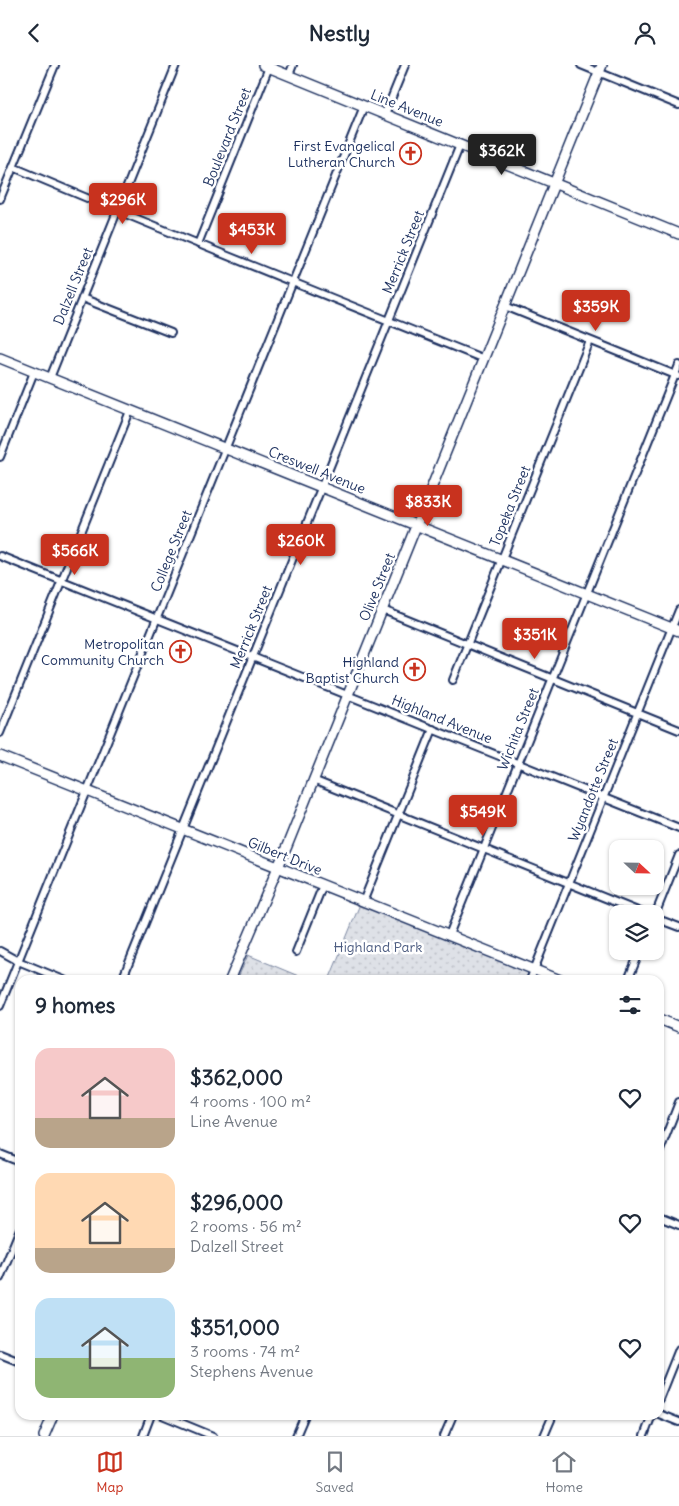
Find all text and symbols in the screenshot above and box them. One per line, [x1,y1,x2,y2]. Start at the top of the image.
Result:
icon: back [20,19,48,47]
text: Nestly [309,19,370,47]
icon: person [631,19,659,47]
street label: Boulevard Street [199,85,255,189]
street label: Line Avenue [368,85,446,131]
pin: $362K [467,133,537,176]
place label: First Evangelical Lutheran Church [288,137,395,171]
text: $362K [479,140,525,160]
church icon: First Evangelical Lutheran Church [399,142,423,166]
pin: $296K [88,183,158,225]
text: $296K [100,189,146,209]
street label: Merrick Street [378,207,428,296]
pin: $453K [217,213,287,255]
text: $453K [229,219,275,239]
street label: Dalzell Street [49,244,97,327]
pin: $359K [561,289,631,332]
text: $359K [573,296,619,316]
street label: Creswell Avenue [266,442,368,498]
street label: Topeka Street [486,463,534,549]
pin: $833K [393,485,463,527]
text: $833K [405,491,451,511]
street label: College Street [146,507,196,595]
pin: $260K [266,523,336,566]
text: $260K [277,530,325,550]
pin: $566K [40,533,110,576]
text: $566K [52,540,98,560]
street label: Olive Street [355,550,399,624]
street label: Merrick Street [226,582,276,671]
pin: $351K [500,617,570,660]
text: $351K [513,624,557,644]
place label: Metropolitan Community Church [41,635,164,669]
church icon: Metropolitan Community Church [168,640,192,664]
place label: Highland Baptist Church [305,653,399,687]
church icon: Highland Baptist Church [403,658,427,682]
street label: Wichita Street [493,685,543,773]
street label: Highland Avenue [389,691,495,747]
street label: Wyandotte Street [564,735,622,844]
pin: $549K [448,795,518,837]
text: $549K [460,801,506,821]
street label: Gilbert Drive [245,833,325,879]
north arrow [609,840,664,895]
map controls [609,840,664,960]
button: layers [609,905,664,960]
park label: Highland Park [334,938,422,956]
icon: filters [616,991,644,1019]
text: 9 homes [35,992,115,1019]
text: $362,000 [190,1064,283,1091]
icon: home [75,1068,135,1128]
icon: heart [616,1084,644,1112]
text: 4 rooms · 100 m² [190,1091,311,1111]
text: Line Avenue [190,1111,278,1131]
text: $296,000 [190,1189,283,1216]
icon: home [75,1193,135,1253]
icon: heart [616,1209,644,1237]
text: 2 rooms · 56 m² [190,1216,302,1236]
text: Dalzell Street [190,1236,284,1256]
text: $351,000 [190,1314,280,1341]
icon: home [75,1318,135,1378]
icon: heart [616,1334,644,1362]
text: 3 rooms · 74 m² [190,1341,300,1361]
text: Stephens Avenue [190,1361,313,1381]
tab: Map [96,1448,124,1496]
tab: Saved [315,1448,354,1496]
tab: Home [545,1448,583,1496]

